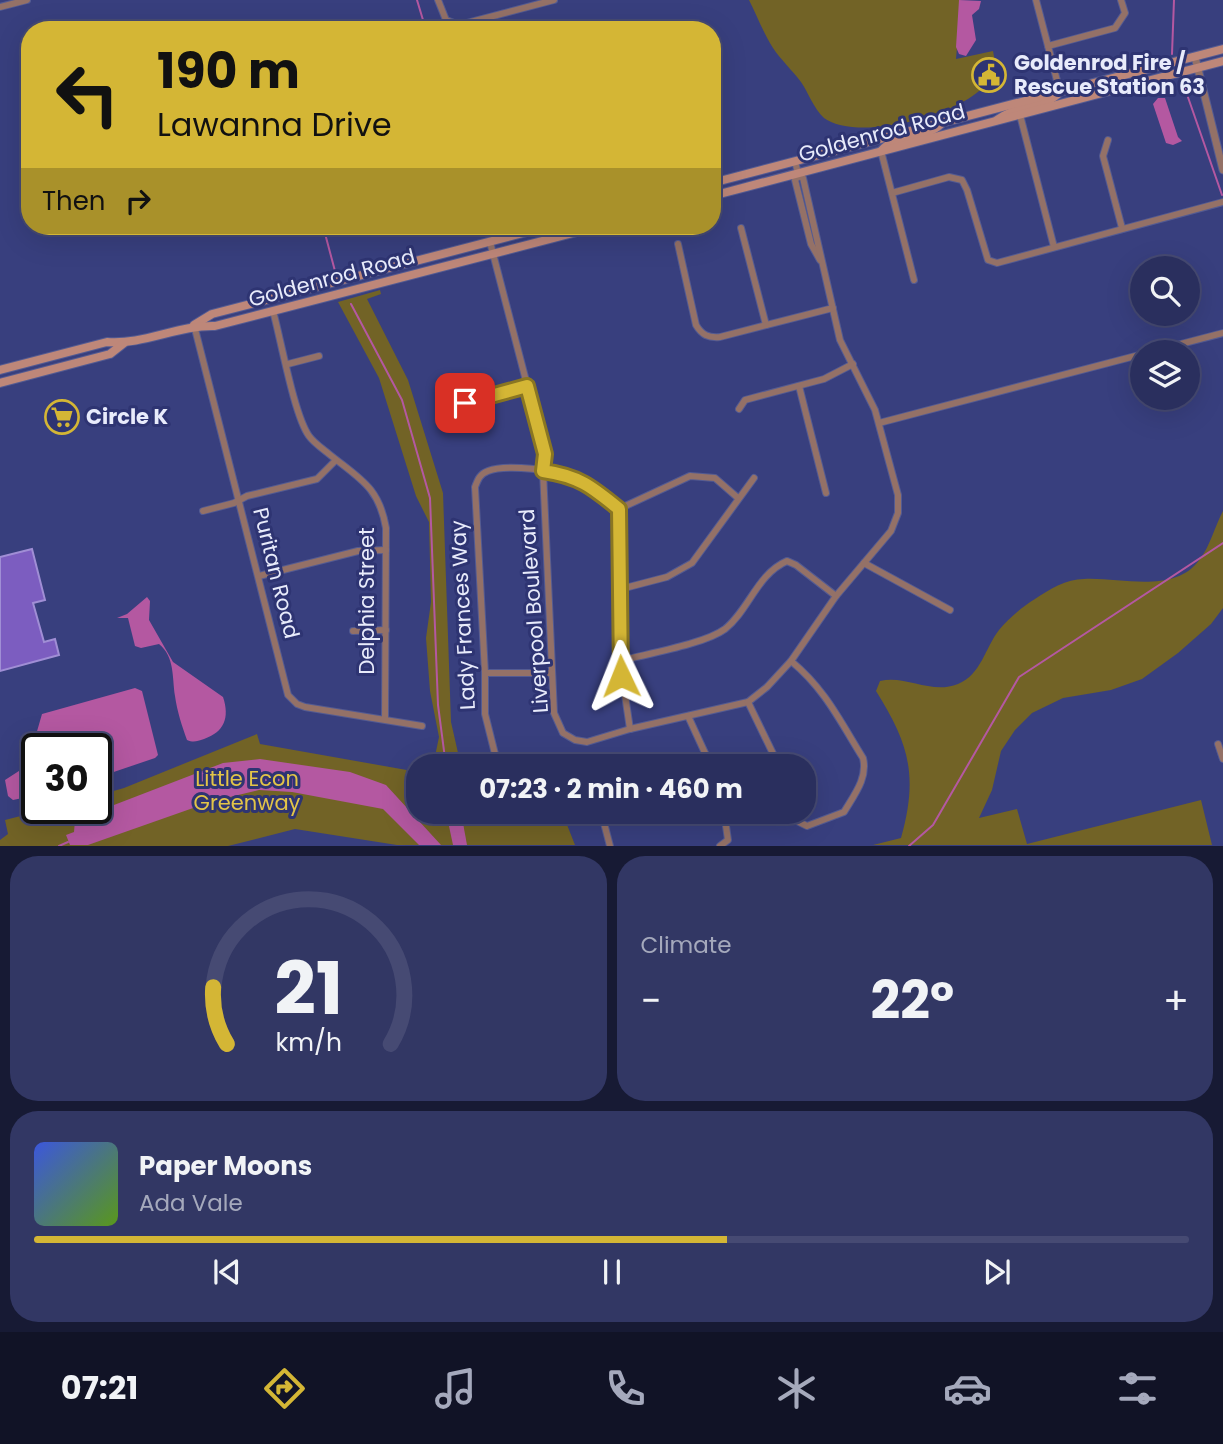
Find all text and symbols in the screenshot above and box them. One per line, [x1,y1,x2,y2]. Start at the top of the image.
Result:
text: 190 m [157,37,300,105]
place label: Goldenrod Fire / Rescue Station 63 [1014,48,1205,101]
icon: left [42,49,133,140]
public building icon: Goldenrod Fire / Rescue Station 63 [970,56,1008,94]
street label: Goldenrod Road [795,96,968,169]
text: Lawanna Drive [157,102,392,147]
icon: right [119,182,157,220]
text: Then [42,183,105,219]
street label: Goldenrod Road [245,241,418,314]
map controls [1130,256,1200,410]
button: search [1130,256,1200,326]
button: layers [1130,340,1200,410]
pin [435,373,495,433]
icon: arrive [446,384,484,422]
supermarket icon: Circle K [43,398,81,436]
place label: Circle K [86,402,168,431]
street label: Puritan Road [246,504,307,641]
street label: Liverpool Boulevard [512,508,555,714]
street label: Lady Frances Way [443,519,482,711]
street label: Delphia Street [352,527,381,675]
position arrow [584,639,658,713]
speed limit sign: 30 [21,733,112,824]
park label: Little Econ Greenway [194,764,301,817]
text: 07:23 · 2 min · 460 m [479,771,743,807]
text: Climate [641,929,731,961]
text: 21 [274,939,343,1040]
text: 22° [871,964,954,1037]
text: − [641,974,661,1027]
text: + [1163,974,1189,1027]
text: km/h [275,1025,342,1060]
text: Paper Moons [139,1148,312,1184]
text: Ada Vale [139,1187,243,1219]
icon: previous [208,1253,246,1291]
icon: pause [593,1253,631,1291]
icon: next [978,1253,1016,1291]
icon: directions [260,1364,309,1413]
icon: music [431,1364,480,1413]
icon: phone [601,1364,650,1413]
icon: climate [772,1364,821,1413]
icon: car [943,1364,992,1413]
icon: filters [1113,1364,1162,1413]
text: 07:21 [61,1365,138,1410]

